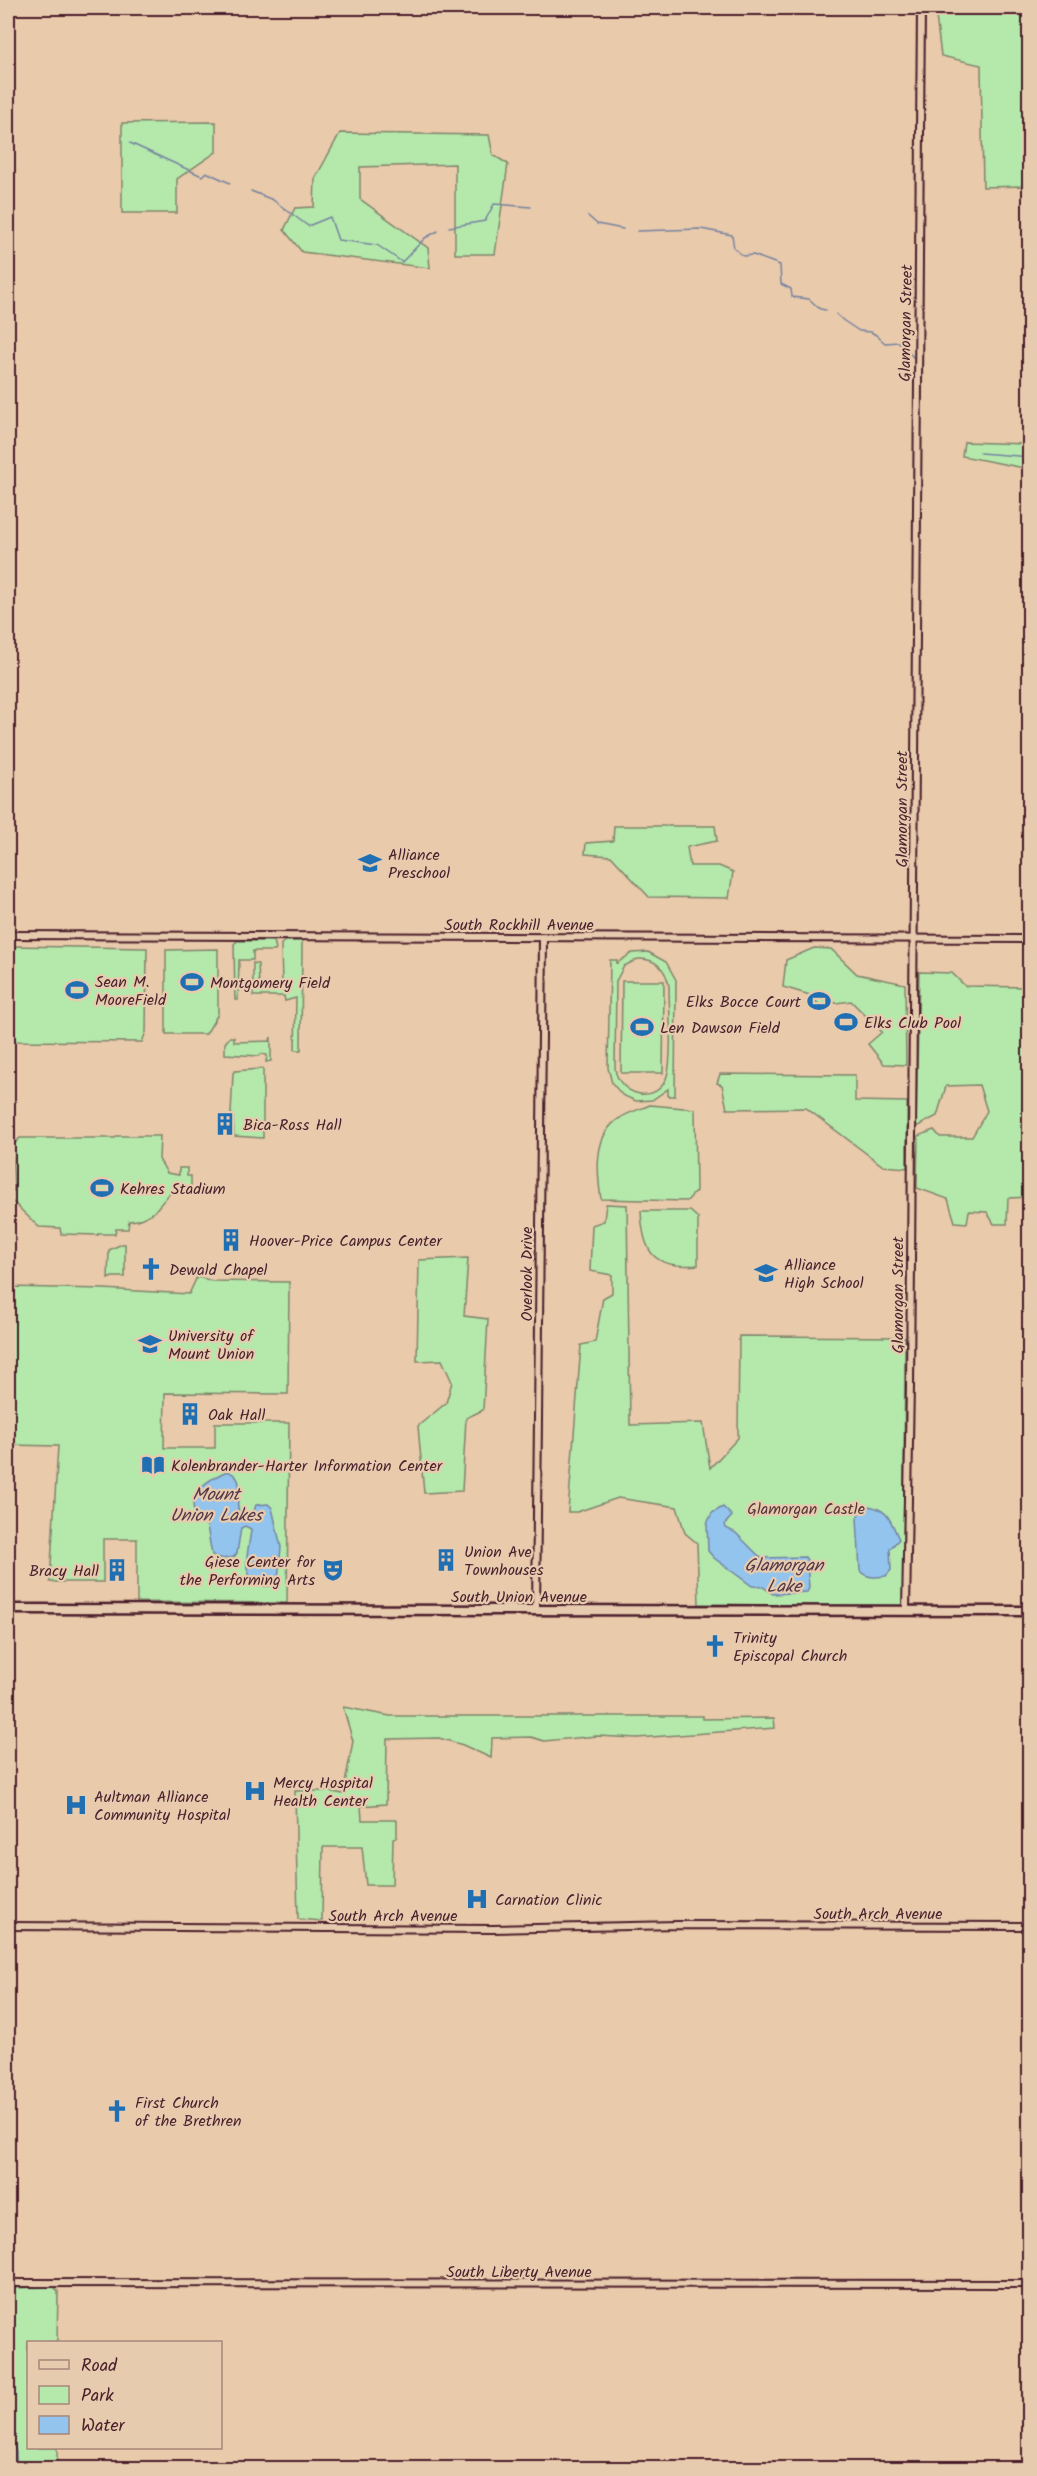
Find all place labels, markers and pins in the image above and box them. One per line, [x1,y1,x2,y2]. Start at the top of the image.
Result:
place label: Alliance Preschool [388,843,450,886]
school or university icon: Alliance Preschool [357,850,383,876]
sports icon: Montgomery Field [179,969,205,995]
place label: Sean M. MooreField [95,970,167,1013]
place label: Montgomery Field [210,971,331,996]
sports icon: Sean M. MooreField [64,977,90,1003]
sports icon: Elks Bocce Court [806,988,832,1014]
place label: Elks Bocce Court [686,990,802,1015]
sports icon: Elks Club Pool [833,1009,859,1035]
place label: Elks Club Pool [864,1011,961,1036]
sports icon: Len Dawson Field [629,1014,655,1040]
place label: Len Dawson Field [660,1016,781,1041]
building icon: Bica-Ross Hall [212,1111,238,1137]
place label: Bica-Ross Hall [243,1113,342,1138]
sports icon: Kehres Stadium [89,1175,115,1201]
place label: Kehres Stadium [120,1177,226,1202]
building icon: Hoover-Price Campus Center [218,1227,244,1253]
place label: Hoover-Price Campus Center [249,1229,443,1254]
place label: Alliance High School [784,1253,864,1296]
church icon: Dewald Chapel [138,1256,164,1282]
place label: Dewald Chapel [169,1258,268,1283]
school or university icon: Alliance High School [753,1260,779,1286]
place label: University of Mount Union [168,1324,255,1367]
school or university icon: University of Mount Union [137,1331,163,1357]
building icon: Oak Hall [177,1401,203,1427]
place label: Oak Hall [208,1403,265,1428]
library icon: Kolenbrander-Harter Information Center [140,1452,166,1478]
place label: Kolenbrander-Harter Information Center [171,1454,444,1479]
place label: Union Ave Townhouses [464,1540,544,1583]
building icon: Union Ave Townhouses [433,1547,459,1573]
place label: Giese Center for the Performing Arts [180,1550,317,1593]
building icon: Bracy Hall [104,1557,130,1583]
theatre icon: Giese Center for the Performing Arts [320,1557,346,1583]
place label: Bracy Hall [29,1559,99,1584]
place label: Trinity Episcopal Church [733,1626,847,1669]
church icon: Trinity Episcopal Church [702,1633,728,1659]
place label: Mercy Hospital Health Center [273,1771,373,1814]
hospital icon: Mercy Hospital Health Center [242,1778,268,1804]
place label: Aultman Alliance Community Hospital [94,1785,230,1828]
hospital icon: Aultman Alliance Community Hospital [63,1792,89,1818]
hospital icon: Carnation Clinic [464,1886,490,1912]
place label: Carnation Clinic [495,1888,602,1913]
place label: First Church of the Brethren [135,2091,242,2134]
church icon: First Church of the Brethren [104,2098,130,2124]

